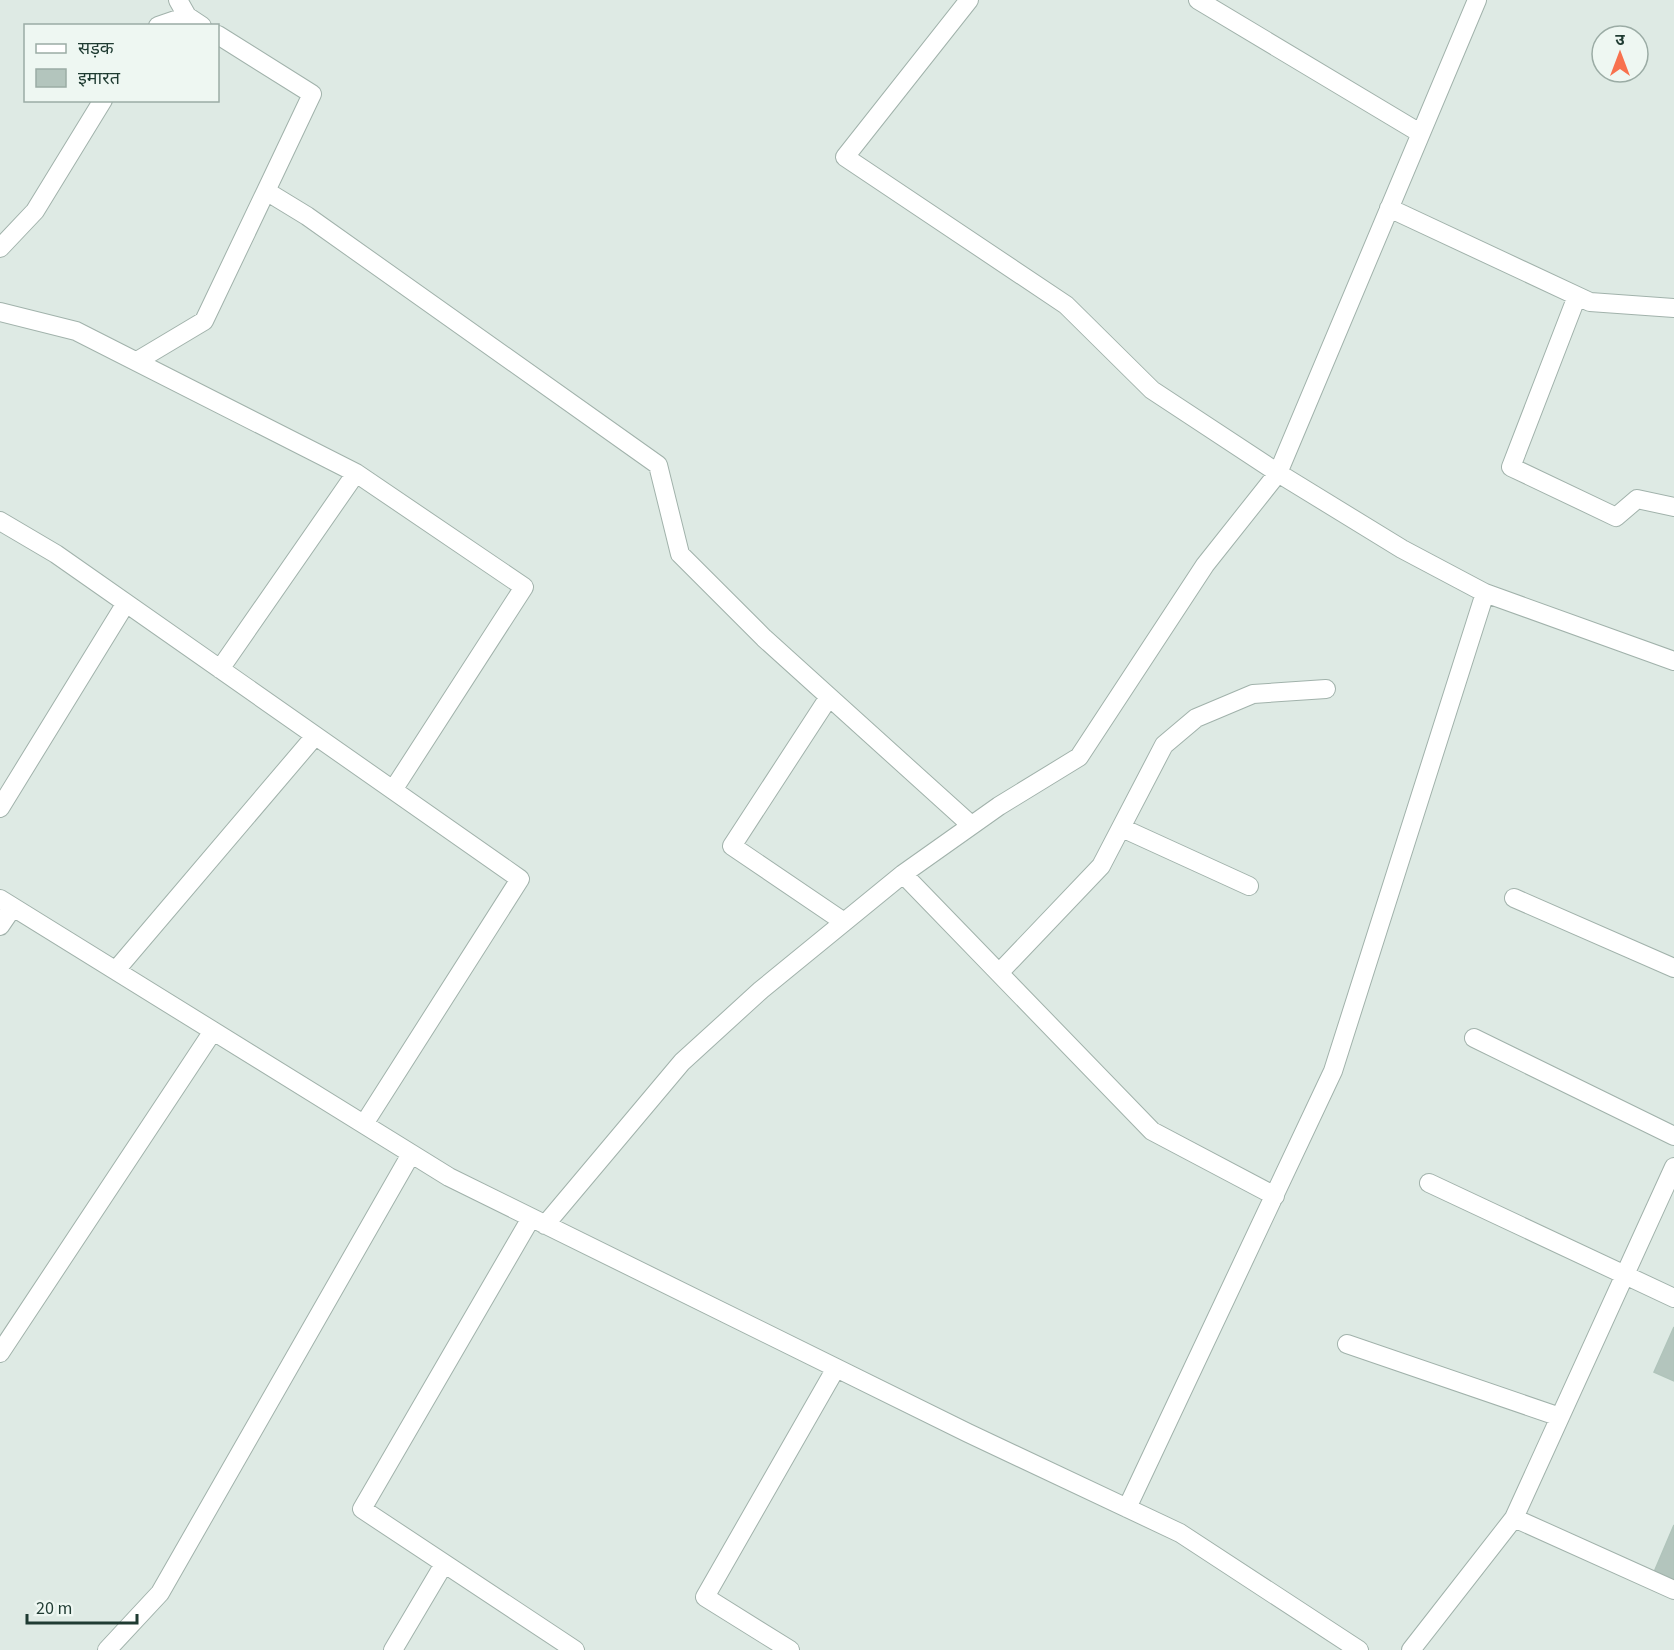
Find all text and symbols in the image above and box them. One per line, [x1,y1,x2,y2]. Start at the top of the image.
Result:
legend [24,24,219,102]
north arrow [1590,24,1650,84]
text: उ [1615,29,1625,51]
text: सड़क [78,36,115,61]
text: इमारत [78,66,121,91]
scale bar [27,1587,136,1625]
text: 20 m [36,1596,72,1621]

